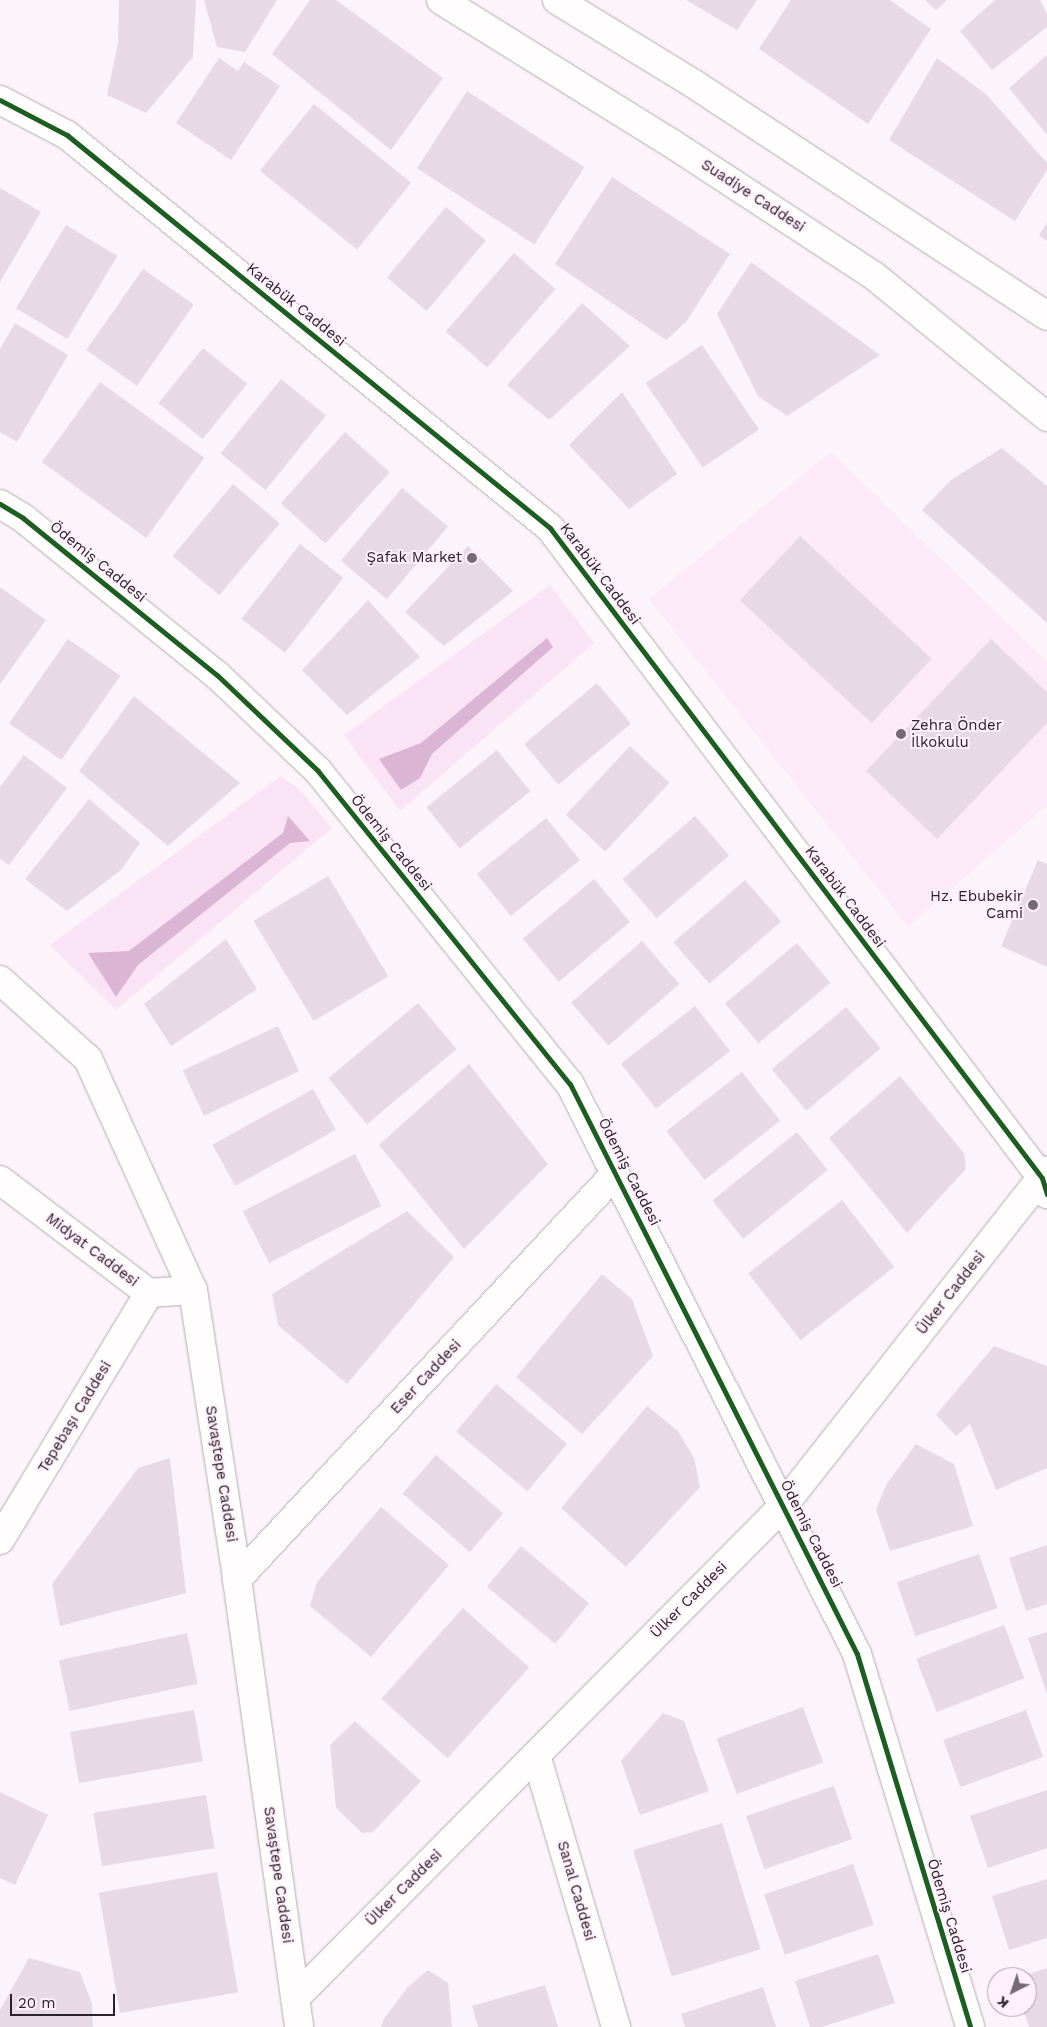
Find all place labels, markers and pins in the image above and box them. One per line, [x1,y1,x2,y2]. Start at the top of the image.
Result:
place label: Şafak Market [366,549,462,567]
marker: Şafak Market [466,552,478,564]
place label: Zehra Önder İlkokulu [911,716,1002,751]
marker: Zehra Önder İlkokulu [895,728,907,740]
place label: Hz. Ebubekir Cami [930,887,1023,922]
marker: Hz. Ebubekir Cami [1027,899,1039,911]

